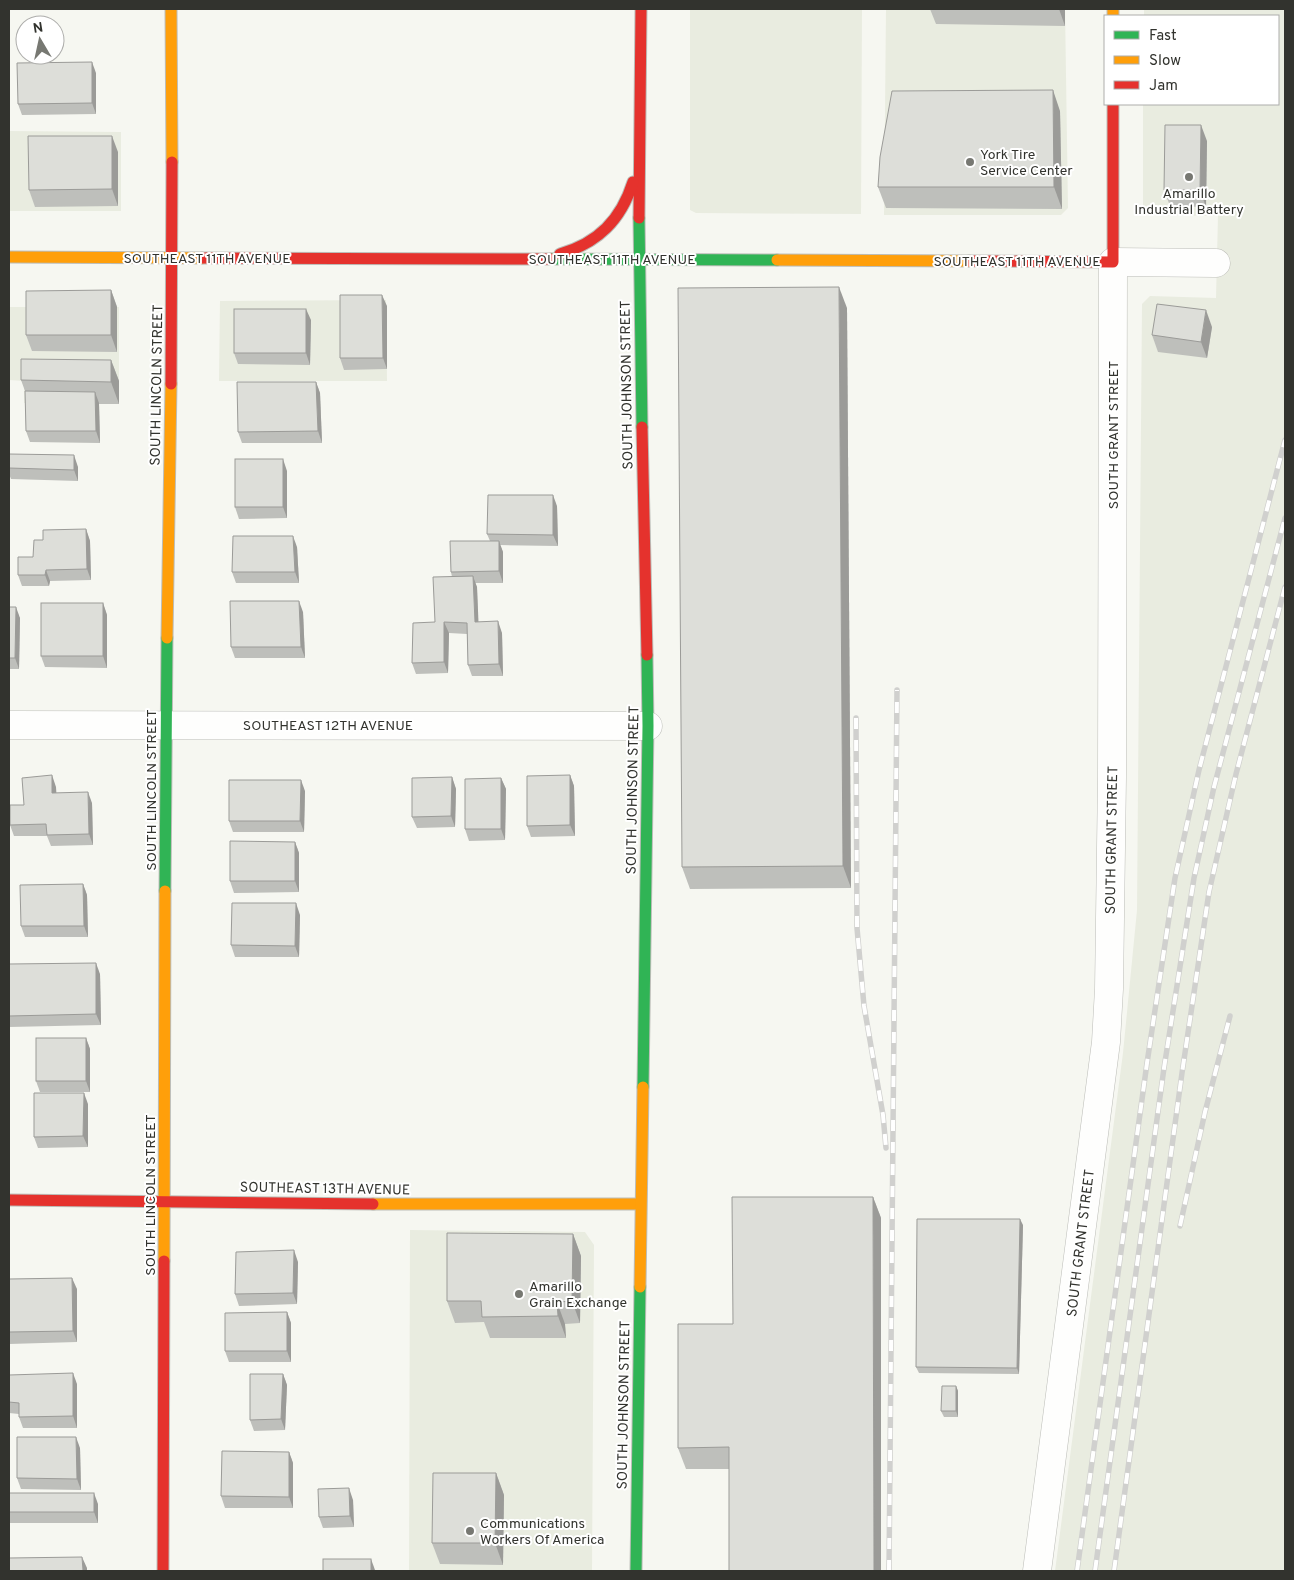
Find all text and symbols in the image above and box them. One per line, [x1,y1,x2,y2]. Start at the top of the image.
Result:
north arrow [15,15,65,65]
legend [1104,15,1279,105]
text: N [32,19,45,38]
text: Fast [1149,27,1177,46]
text: Slow [1149,52,1181,71]
text: Jam [1149,77,1178,96]
place label: York Tire Service Center [980,147,1073,180]
marker: York Tire Service Center [964,156,976,168]
marker: Amarillo Industrial Battery [1183,171,1195,183]
place label: Amarillo Industrial Battery [1134,186,1244,219]
street label: SOUTHEAST 11TH AVENUE [123,251,291,268]
street label: SOUTHEAST 11TH AVENUE [528,252,696,269]
street label: SOUTHEAST 11TH AVENUE [933,254,1101,271]
street label: SOUTH JOHNSON STREET [618,300,637,470]
street label: SOUTH LINCOLN STREET [148,304,167,466]
street label: SOUTH GRANT STREET [1106,361,1123,509]
street label: SOUTH JOHNSON STREET [624,705,643,875]
street label: SOUTH LINCOLN STREET [144,709,161,871]
street label: SOUTHEAST 12TH AVENUE [243,718,413,735]
street label: SOUTH GRANT STREET [1103,766,1122,914]
street label: SOUTH LINCOLN STREET [143,1114,160,1276]
street label: SOUTH GRANT STREET [1064,1169,1099,1318]
street label: SOUTHEAST 13TH AVENUE [240,1180,410,1199]
place label: Amarillo Grain Exchange [529,1279,627,1312]
marker: Amarillo Grain Exchange [513,1288,525,1300]
street label: SOUTH JOHNSON STREET [615,1320,634,1490]
place label: Communications Workers Of America [480,1516,604,1549]
marker: Communications Workers Of America [464,1525,476,1537]

